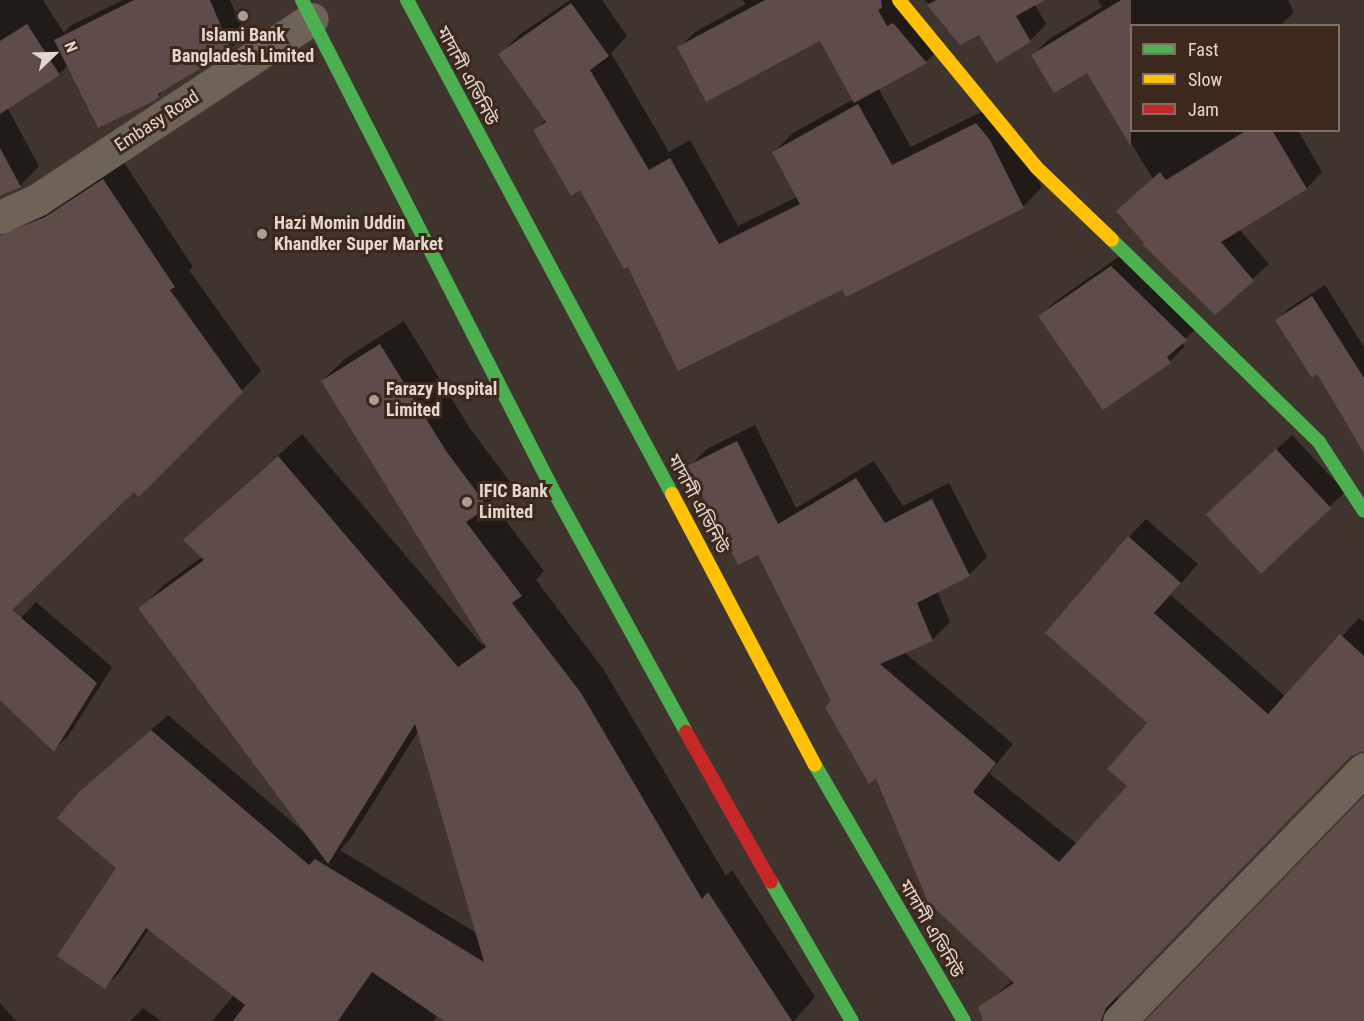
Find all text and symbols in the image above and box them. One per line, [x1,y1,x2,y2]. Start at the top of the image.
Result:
marker: Islami Bank Bangladesh Limited [236,9,250,23]
street label: মাদানী এভিনিউ [432,23,502,129]
north arrow [24,24,84,84]
legend [1130,24,1340,132]
place label: Islami Bank Bangladesh Limited [172,25,314,68]
text: N [60,39,82,55]
text: Fast [1188,39,1219,60]
text: Slow [1188,69,1222,90]
street label: Embasy Road [111,86,203,156]
text: Jam [1188,99,1219,120]
place label: Hazi Momin Uddin Khandker Super Market [274,213,443,256]
marker: Hazi Momin Uddin Khandker Super Market [255,227,269,241]
place label: Farazy Hospital Limited [386,379,497,422]
marker: Farazy Hospital Limited [367,393,381,407]
street label: মাদানী এভিনিউ [663,451,733,557]
place label: IFIC Bank Limited [479,481,548,524]
marker: IFIC Bank Limited [460,495,474,509]
street label: মাদানী এভিনিউ [894,876,968,982]

